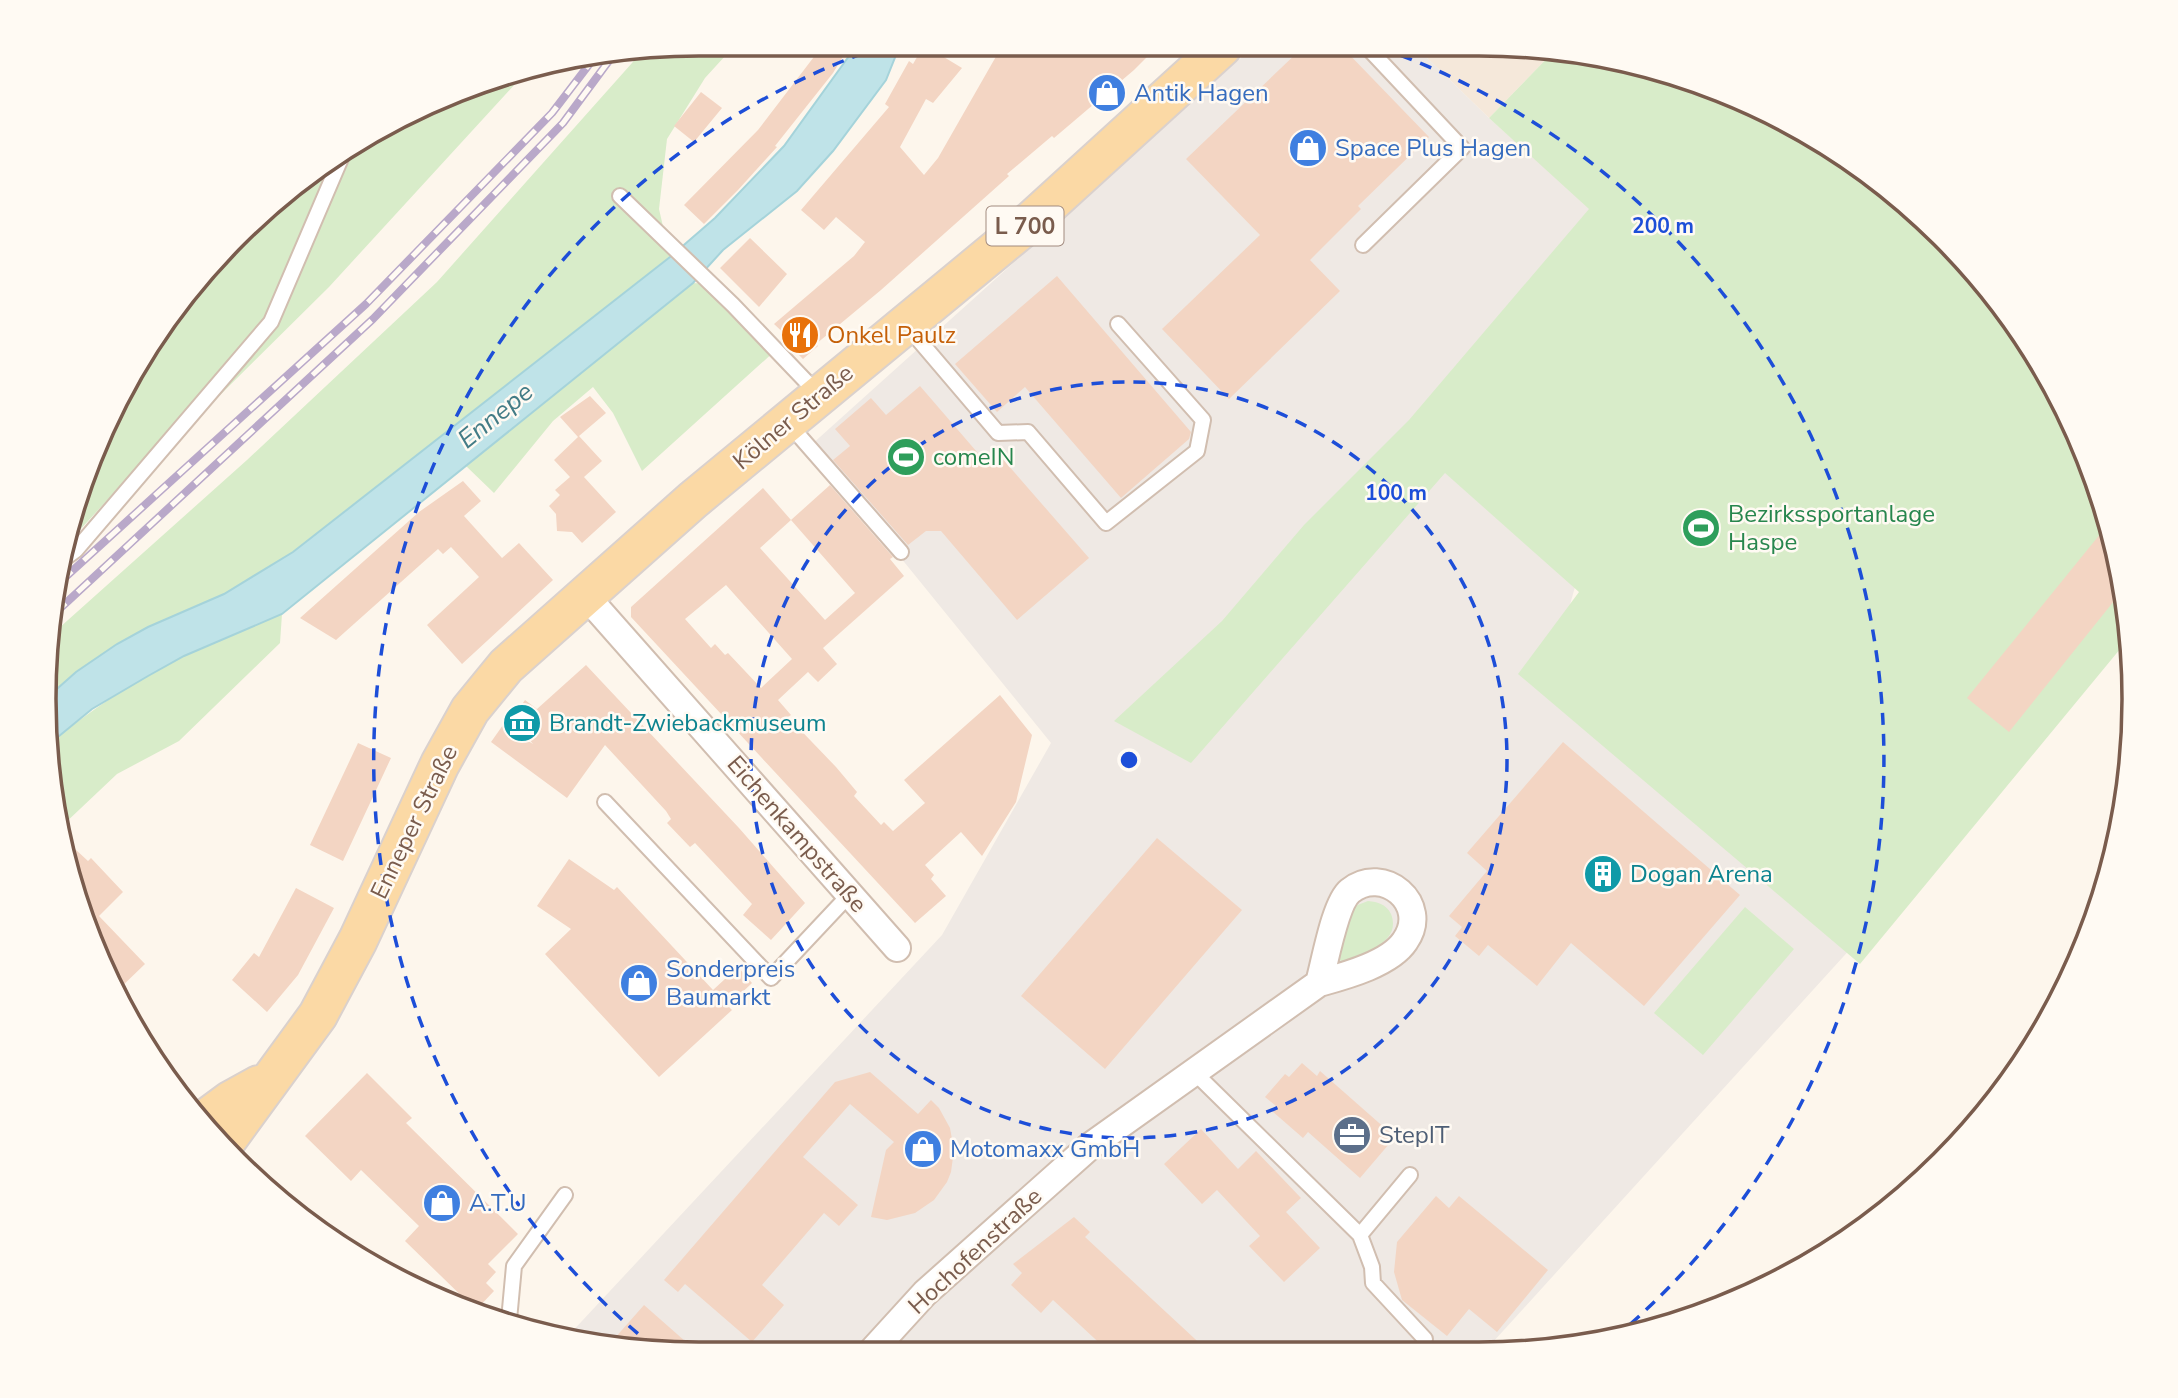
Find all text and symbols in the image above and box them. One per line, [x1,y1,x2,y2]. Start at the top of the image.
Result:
shop icon: Antik Hagen [1086,72,1128,114]
place label: Antik Hagen [1134,77,1269,109]
shop icon: Space Plus Hagen [1287,127,1329,169]
place label: Space Plus Hagen [1335,132,1531,164]
road number: L 700 [986,206,1064,246]
text: 200 m [1632,212,1694,240]
restaurant icon: Onkel Paulz [779,314,821,356]
place label: Onkel Paulz [827,319,956,351]
street label: Kölner Straße [726,357,860,477]
water label: Ennepe [450,374,540,457]
sports icon: comeIN [885,436,927,478]
place label: comeIN [933,441,1014,473]
text: 100 m [1365,479,1427,507]
place label: Bezirkssportanlage Haspe [1728,498,1935,558]
sports icon: Bezirkssportanlage Haspe [1680,507,1722,549]
museum icon: Brandt-Zwiebackmuseum [501,702,543,744]
place label: Brandt-Zwiebackmuseum [549,707,827,739]
street label: Enneper Straße [363,740,465,904]
centre of rings [1117,748,1141,772]
street label: Eichenkampstraße [720,749,874,919]
building icon: Dogan Arena [1582,853,1624,895]
place label: Dogan Arena [1630,858,1773,890]
place label: Sonderpreis Baumarkt [666,953,795,1013]
shop icon: Sonderpreis Baumarkt [618,962,660,1004]
office icon: StepIT [1331,1114,1373,1156]
place label: StepIT [1379,1119,1450,1151]
shop icon: Motomaxx GmbH [902,1128,944,1170]
place label: Motomaxx GmbH [950,1133,1140,1165]
street label: Hochofenstraße [901,1181,1049,1321]
shop icon: A.T.U [421,1182,463,1224]
place label: A.T.U [469,1187,527,1219]

